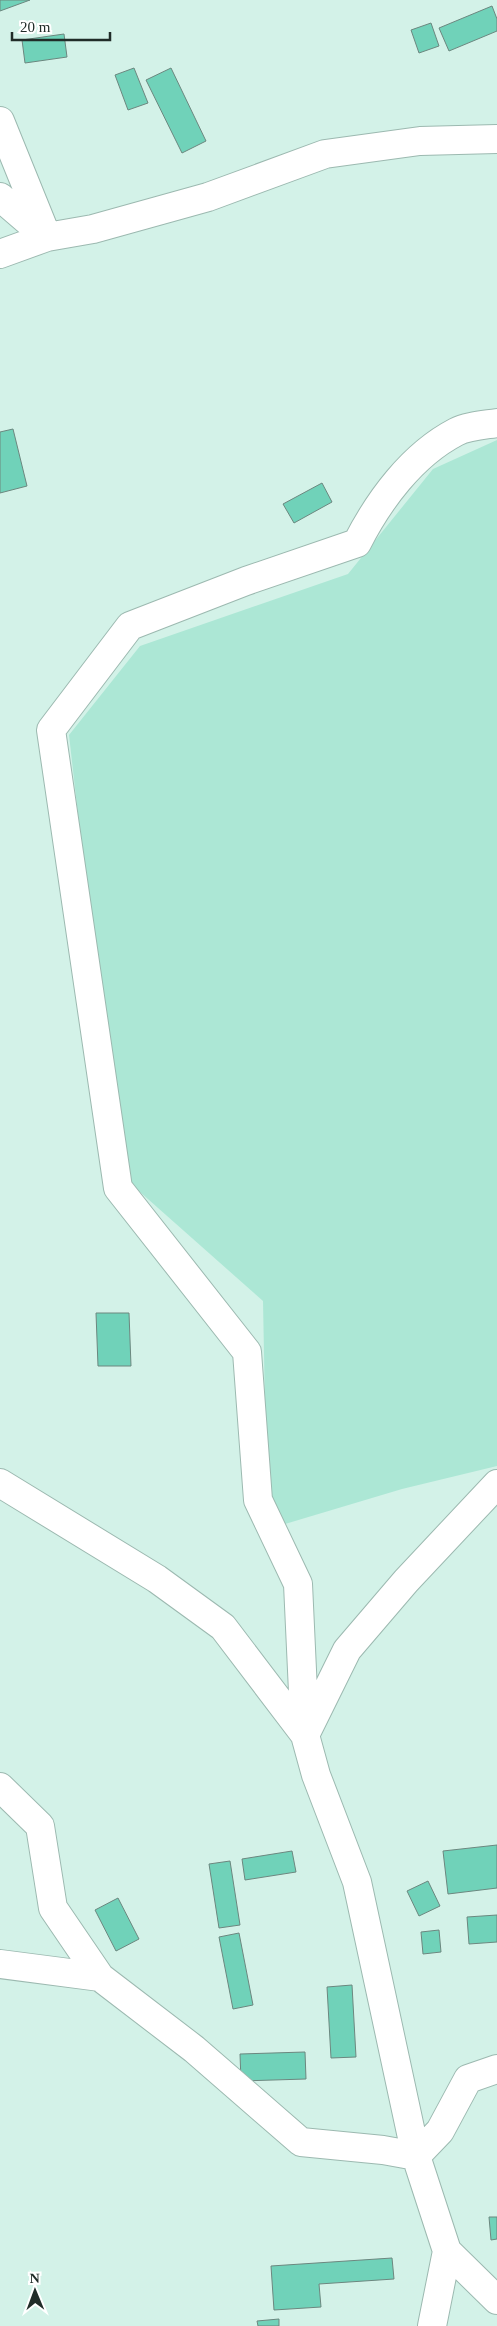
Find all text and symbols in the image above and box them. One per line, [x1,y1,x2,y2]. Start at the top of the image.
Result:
scale bar [12,10,110,42]
text: 20 m [20,19,51,35]
north arrow [10,2266,60,2316]
text: N [30,2271,40,2286]

